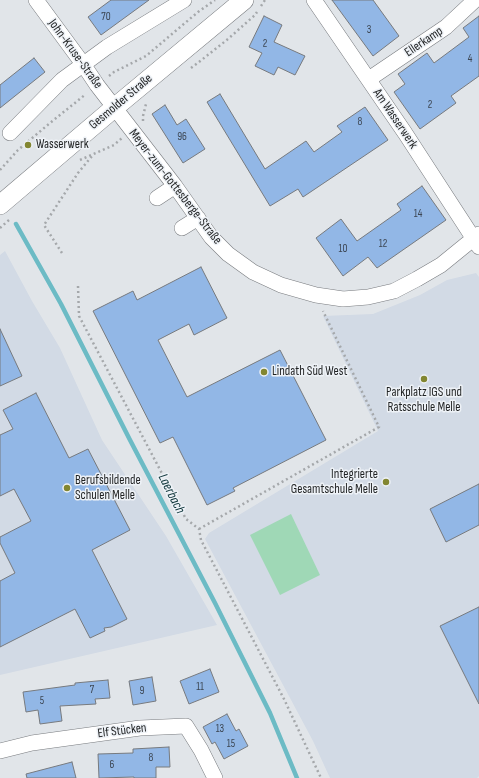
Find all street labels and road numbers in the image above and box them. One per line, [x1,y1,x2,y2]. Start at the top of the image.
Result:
street label: John-Kruse-Straße [45,16,105,92]
street label: Ellerkamp [402,24,446,60]
street label: Gesmolder Straße [86,71,156,133]
street label: Am Wasserwerk [369,86,421,152]
street label: Meyer-zum-Gottesberge-Straße [125,126,225,248]
street label: Elf Stücken [97,720,147,742]

